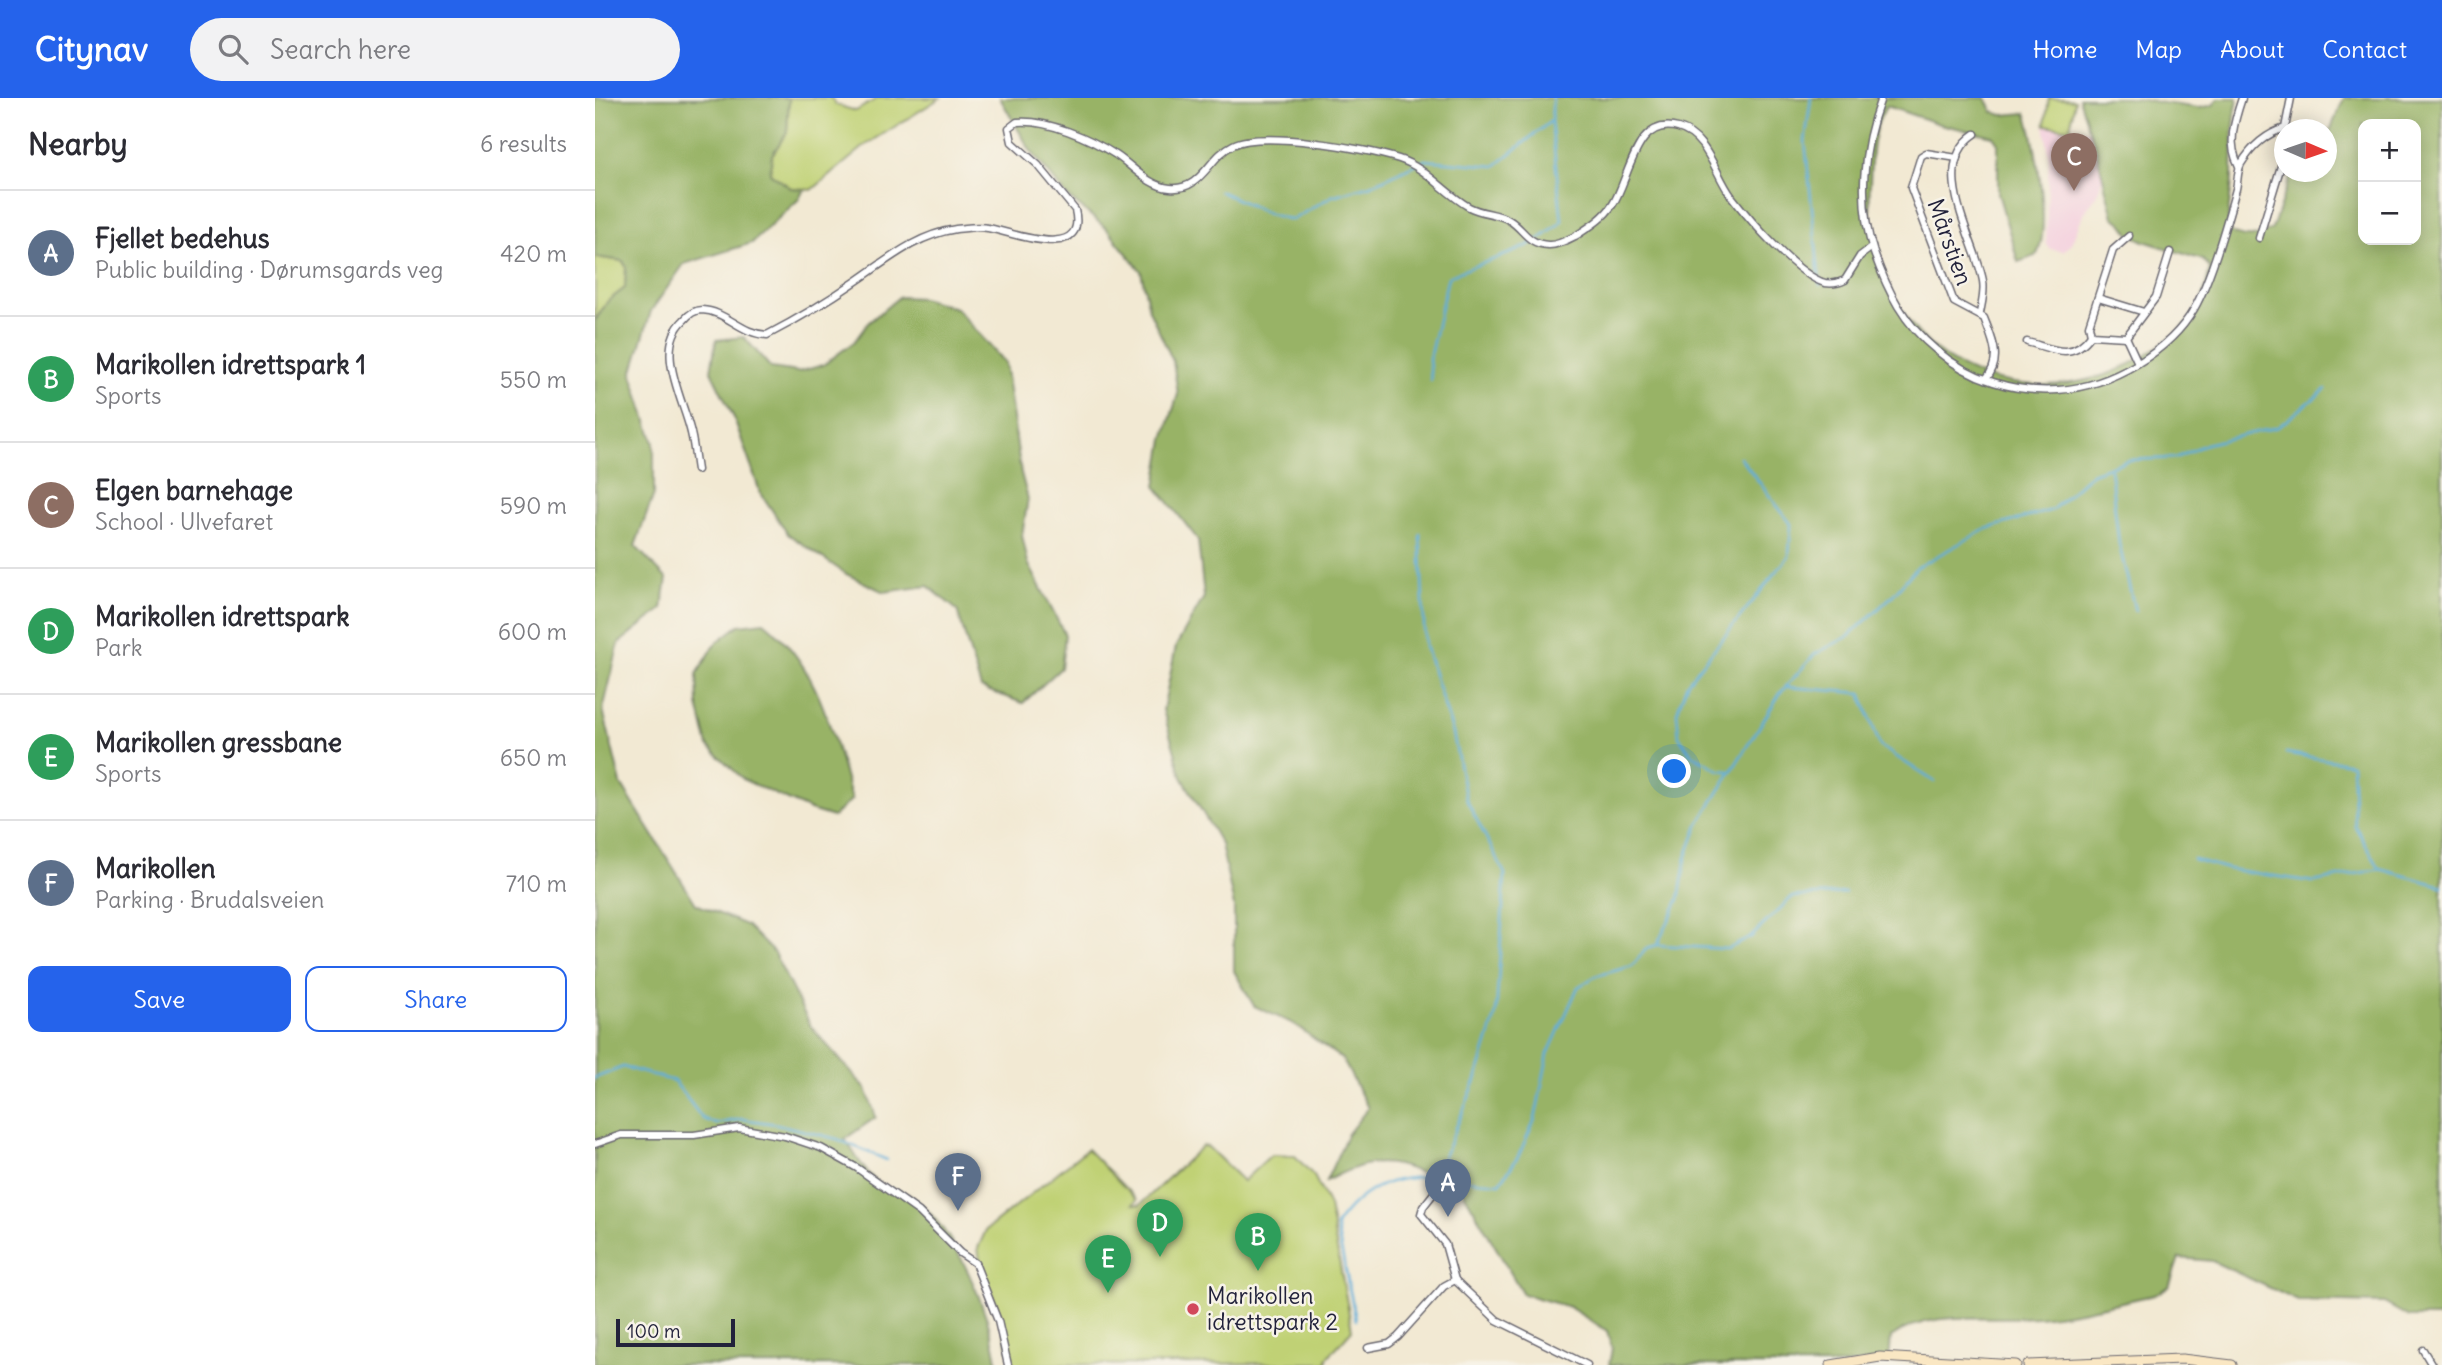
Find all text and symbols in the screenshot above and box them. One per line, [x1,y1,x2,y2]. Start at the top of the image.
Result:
search box [190,18,680,81]
text: Citynav [35,28,148,70]
icon: search [214,30,252,68]
text: Search here [270,33,411,66]
text: Home [2033,34,2097,64]
text: Map [2135,34,2182,64]
text: About [2220,34,2284,64]
text: Contact [2322,34,2407,64]
north arrow [2274,119,2337,182]
map controls [2358,119,2421,245]
button: + [2358,119,2421,182]
text: Nearby [28,125,128,163]
text: 6 results [480,129,567,158]
pin: C [2051,133,2097,191]
button: − [2358,182,2421,245]
street label: Mårstien [1921,195,1980,289]
text: Fjellet bedehus [95,222,270,255]
text: A [44,239,58,268]
text: 420 m [500,239,567,268]
text: Public building · Dørumsgards veg [95,255,443,284]
text: Marikollen idrettspark 1 [95,348,366,381]
text: B [43,365,59,394]
text: 550 m [500,365,567,394]
text: Sports [95,381,161,410]
text: Elgen barnehage [95,474,293,507]
text: C [43,491,59,520]
text: 590 m [500,491,567,520]
text: School · Ulvefaret [95,507,273,536]
text: Marikollen idrettspark [95,600,350,633]
text: D [43,617,59,646]
text: 600 m [498,617,567,646]
text: Park [95,633,143,662]
text: Marikollen gressbane [95,726,342,759]
text: E [44,743,58,772]
text: 650 m [500,743,567,772]
your location [1657,754,1691,788]
text: Sports [95,759,161,788]
text: Marikollen [95,852,216,885]
text: F [44,869,58,898]
text: 710 m [506,869,567,898]
text: Parking · Brudalsveien [95,885,324,914]
button: Save [28,966,291,1032]
button: Share [305,966,567,1032]
pin: F [935,1153,981,1211]
pin: A [1425,1159,1471,1217]
pin: D [1137,1199,1183,1257]
pin: B [1235,1213,1281,1271]
pin: E [1085,1235,1131,1293]
place label: Marikollen idrettspark 2 [1207,1281,1338,1336]
marker: Marikollen idrettspark 2 [1185,1301,1201,1317]
scale bar [616,1316,735,1348]
text: 100 m [627,1319,681,1343]

